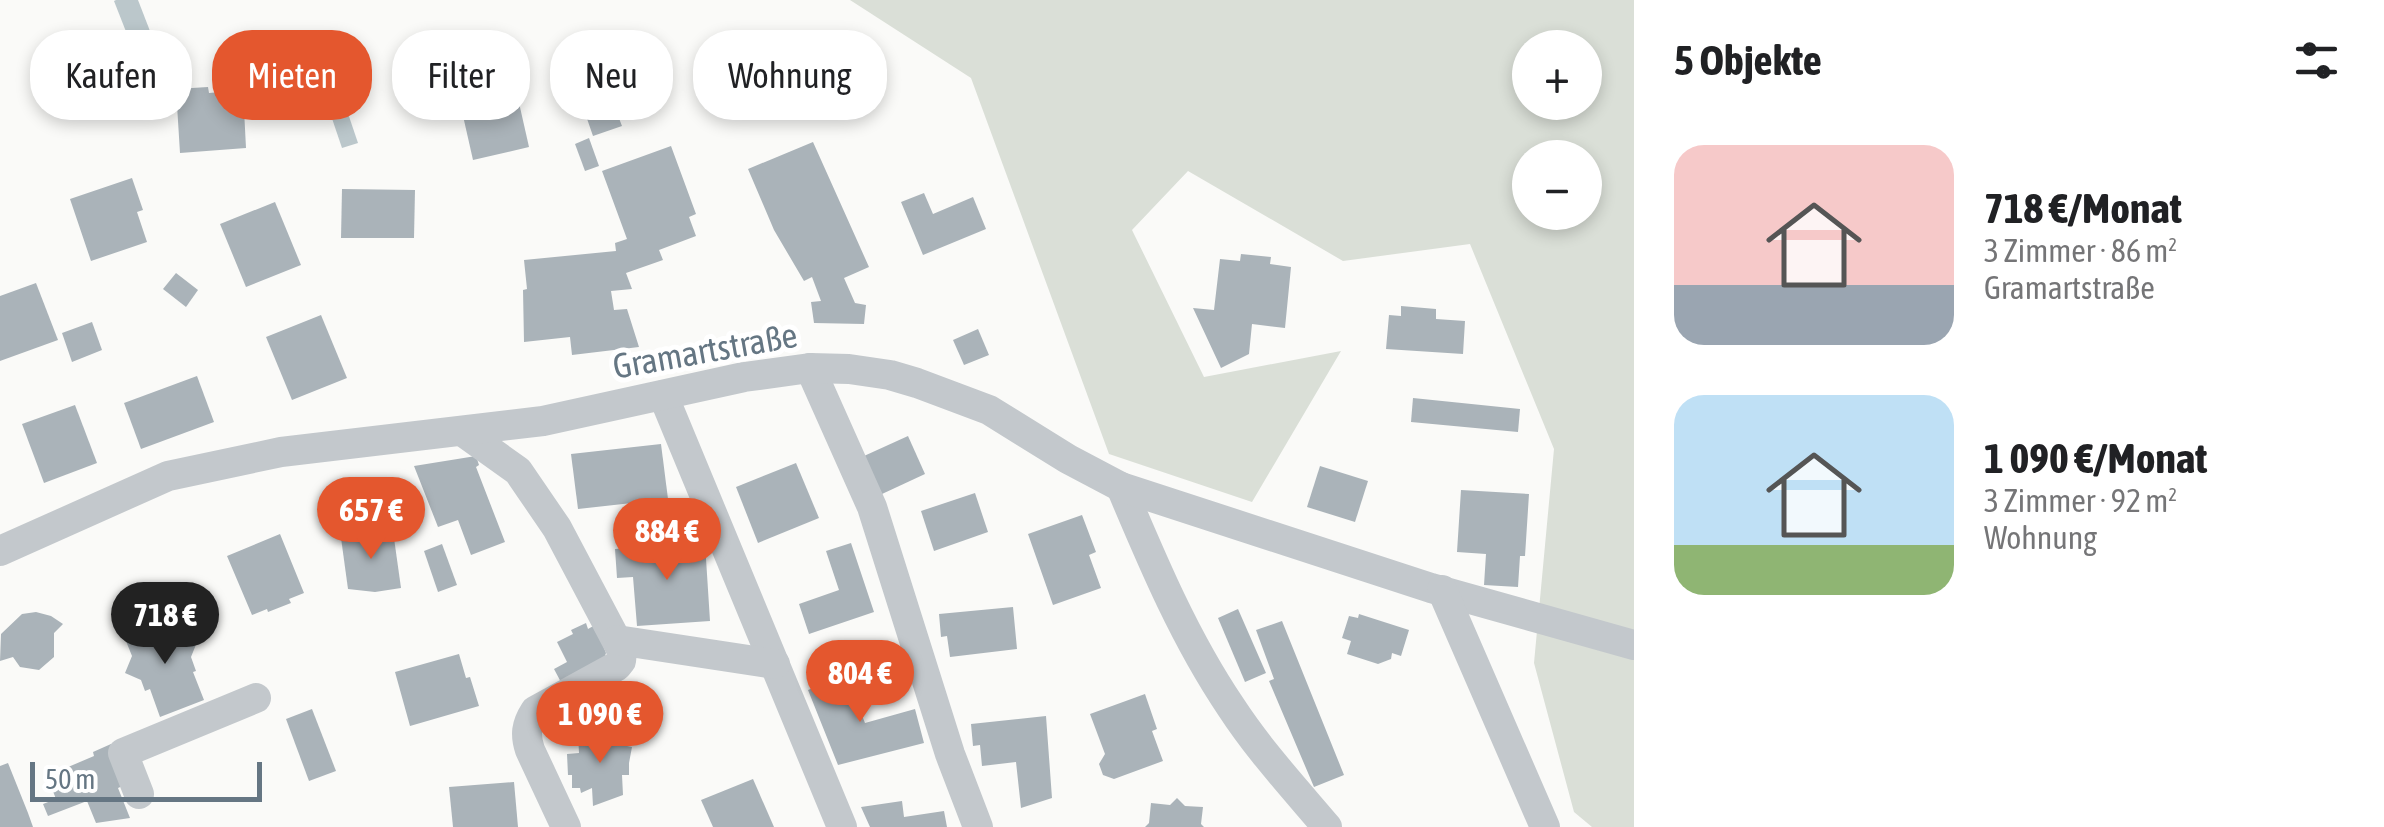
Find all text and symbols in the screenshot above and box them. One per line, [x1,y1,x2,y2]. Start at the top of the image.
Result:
chip: Kaufen [30,30,192,120]
chip: Mieten [212,30,372,120]
chip: Filter [392,30,530,120]
chip: Neu [550,30,673,120]
chip: Wohnung [693,30,887,120]
map controls [1512,30,1602,230]
button: + [1512,30,1602,120]
icon: filters [2289,33,2344,88]
text: 5 Objekte [1674,36,1822,84]
button: − [1512,140,1602,230]
text: 718 €/Monat [1984,184,2182,232]
icon: home [1754,185,1874,305]
text: 3 Zimmer · 86 m² [1984,232,2177,269]
text: Gramartstraße [1984,269,2155,306]
street label: Gramartstraße [609,314,800,386]
text: 1 090 €/Monat [1984,434,2207,482]
icon: home [1754,435,1874,555]
pin: 657 € [301,477,441,562]
text: 3 Zimmer · 92 m² [1984,482,2177,519]
text: 657 € [339,491,403,528]
pin: 884 € [597,498,737,583]
text: 884 € [635,512,699,549]
text: Wohnung [1984,519,2097,556]
pin: 718 € [95,582,235,667]
text: 718 € [133,596,197,633]
pin: 804 € [790,640,930,725]
text: 804 € [828,654,892,691]
pin: 1 090 € [508,681,692,766]
text: 1 090 € [558,695,642,732]
scale bar [30,757,262,802]
text: 50 m [45,763,95,795]

